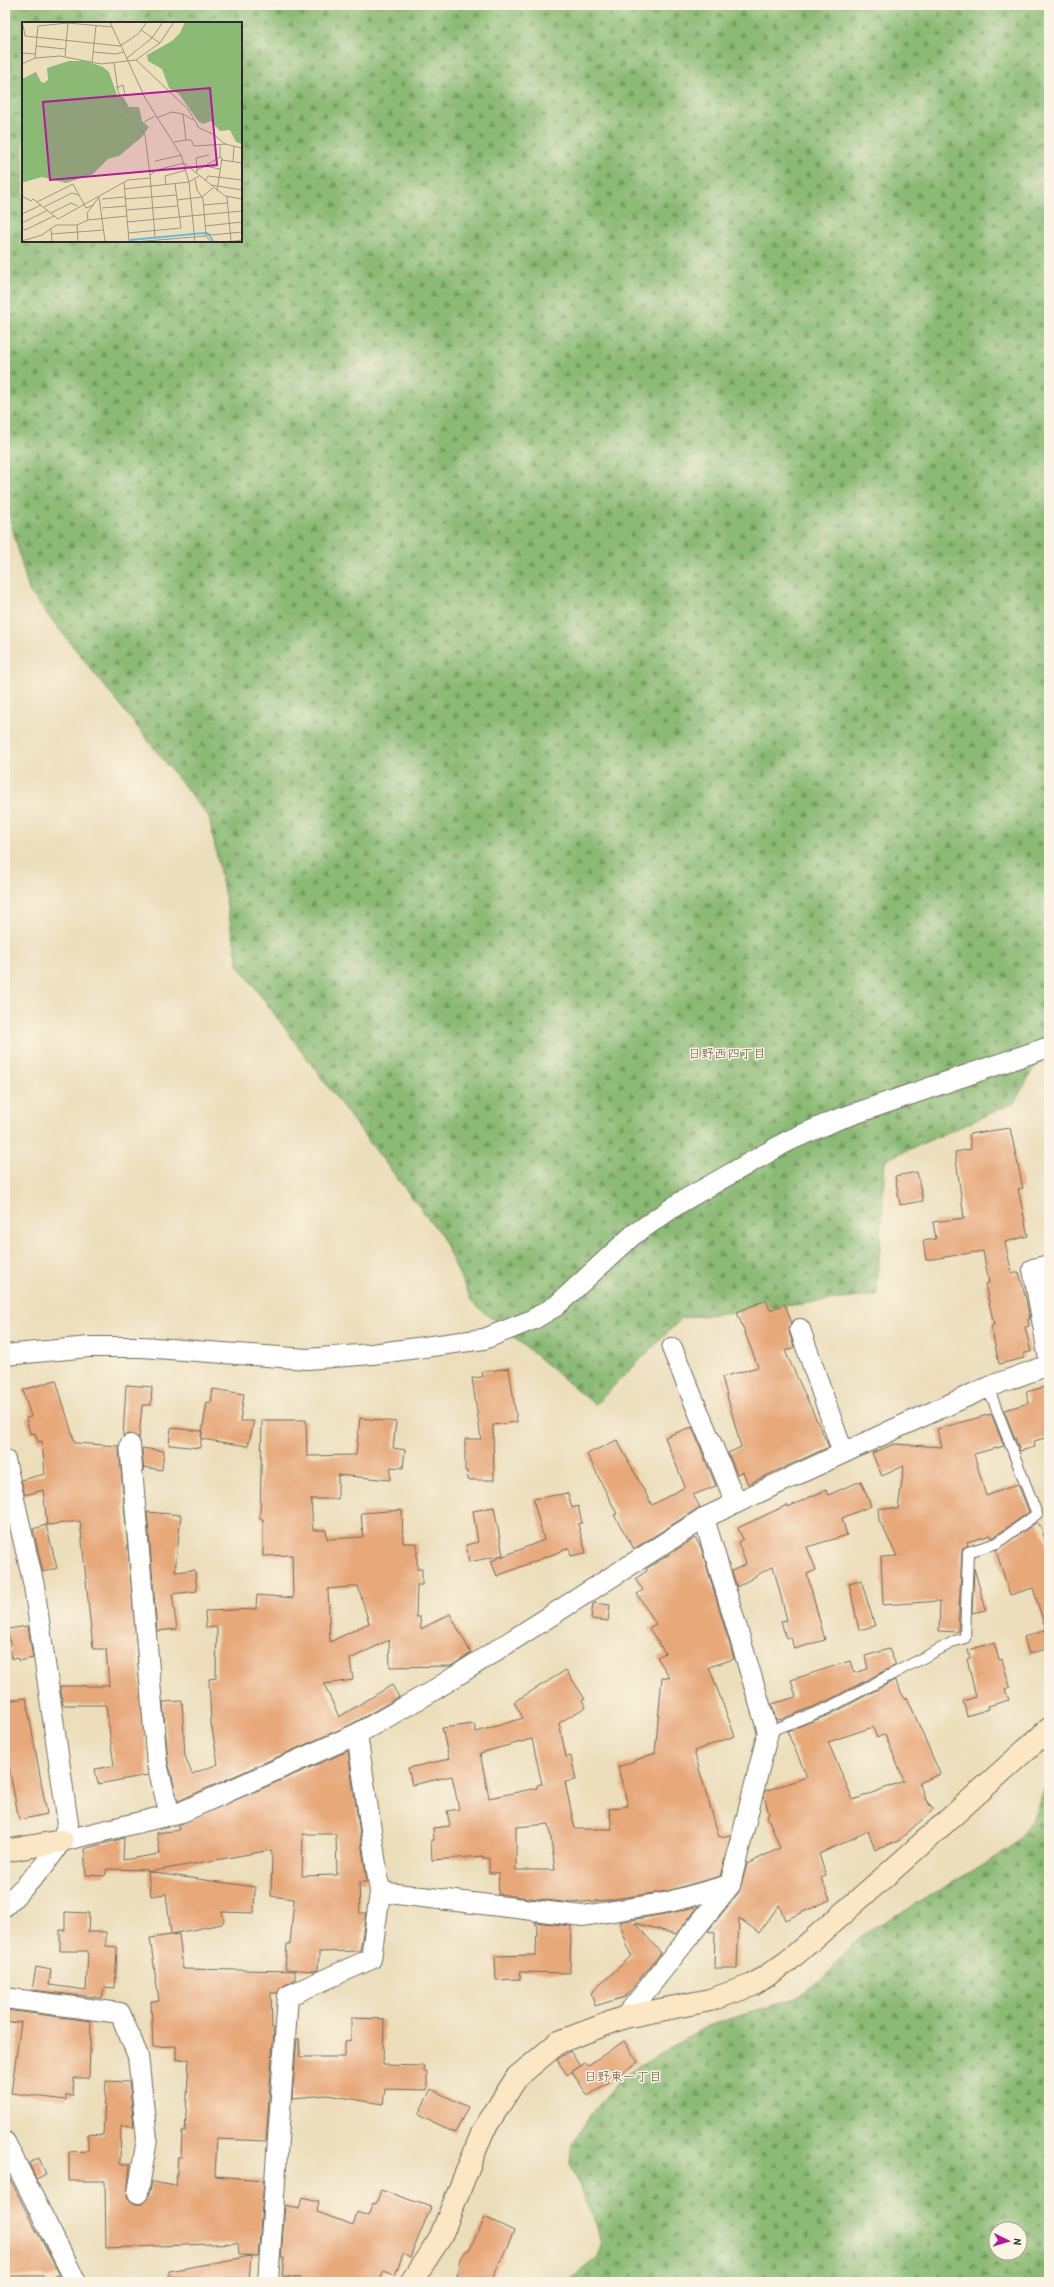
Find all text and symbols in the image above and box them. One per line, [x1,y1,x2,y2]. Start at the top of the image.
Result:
inset map [22,22,242,242]
district label: 日野西四丁目 [688,1044,766,1062]
district label: 日野東一丁目 [584,2067,662,2085]
north arrow [988,2221,1028,2261]
text: N [1011,2238,1025,2246]

